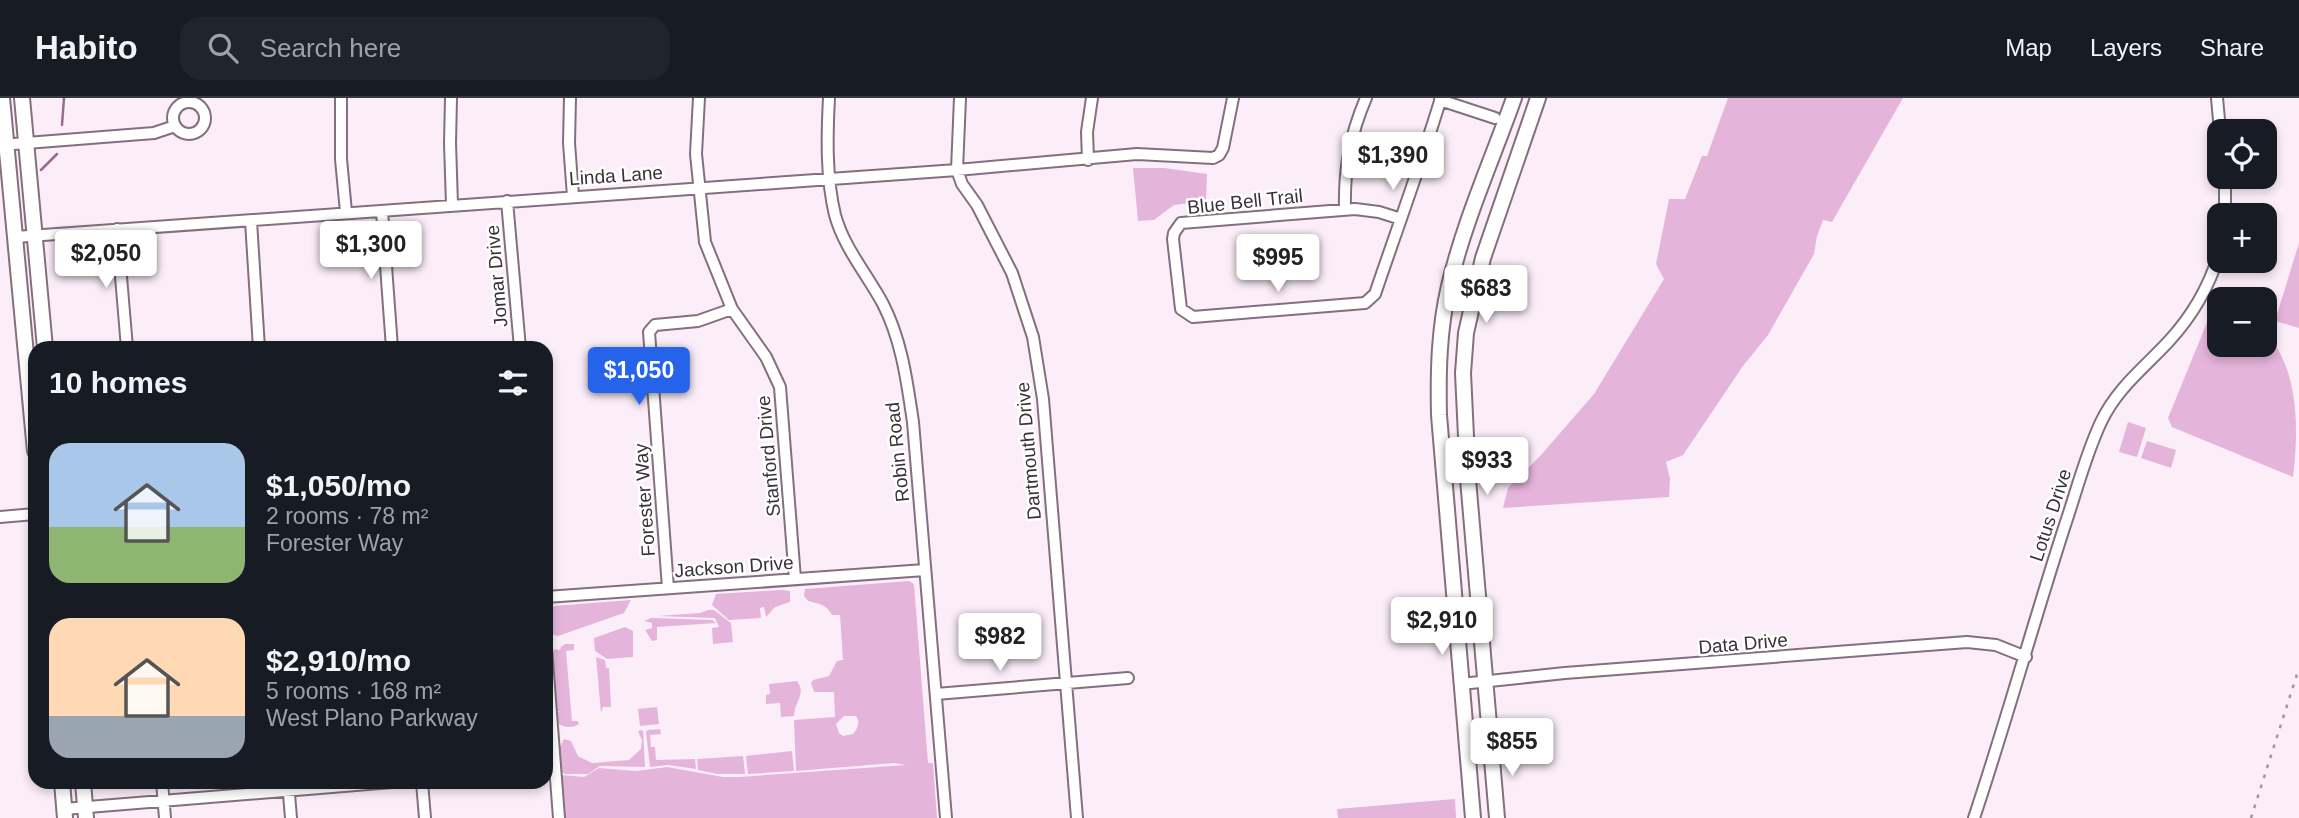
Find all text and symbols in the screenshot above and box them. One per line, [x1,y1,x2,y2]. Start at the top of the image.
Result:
search box [180,17,670,80]
text: Habito [35,29,138,66]
icon: search [204,29,242,67]
text: Search here [260,33,401,63]
text: Map [2005,34,2052,61]
text: Layers [2090,34,2162,61]
text: Share [2200,34,2264,61]
map controls [2207,119,2277,357]
button: locate [2207,119,2277,189]
pin: $1,390 [1336,132,1450,192]
text: $1,390 [1358,142,1428,168]
street label: Linda Lane [568,162,664,189]
street label: Blue Bell Trail [1186,185,1304,218]
button: + [2207,203,2277,273]
pin: $1,300 [314,222,428,281]
street label: Jomar Drive [482,224,511,328]
pin: $2,050 [49,230,163,290]
text: $1,300 [336,231,406,257]
pin: $995 [1237,234,1319,294]
text: $2,050 [71,240,141,266]
text: $995 [1252,244,1304,270]
pin: $683 [1445,266,1527,325]
text: $683 [1460,275,1512,301]
button: − [2207,287,2277,357]
pin: $1,050 [582,348,696,407]
text: $1,050 [604,357,674,383]
icon: filters [494,364,532,402]
text: 10 homes [49,366,187,399]
street label: Dartmouth Drive [1012,381,1045,521]
street label: Stanford Drive [753,395,784,517]
street label: Robin Road [882,401,913,503]
pin: $933 [1446,438,1528,497]
street label: Forester Way [630,442,659,557]
text: $933 [1461,447,1513,473]
street label: Lotus Drive [2026,466,2075,564]
text: $1,050/mo [266,469,411,502]
icon: home [105,471,189,555]
text: 2 rooms · 78 m² [266,503,428,529]
text: Forester Way [266,530,403,556]
street label: Jackson Drive [674,552,794,581]
pin: $2,910 [1385,598,1499,657]
text: $2,910 [1407,607,1477,633]
pin: $982 [959,614,1041,673]
text: $982 [974,623,1026,649]
street label: Data Drive [1697,629,1789,658]
text: $2,910/mo [266,644,411,677]
icon: home [105,646,189,730]
text: 5 rooms · 168 m² [266,678,441,704]
text: West Plano Parkway [266,705,478,731]
pin: $855 [1471,718,1553,778]
text: $855 [1486,728,1538,754]

